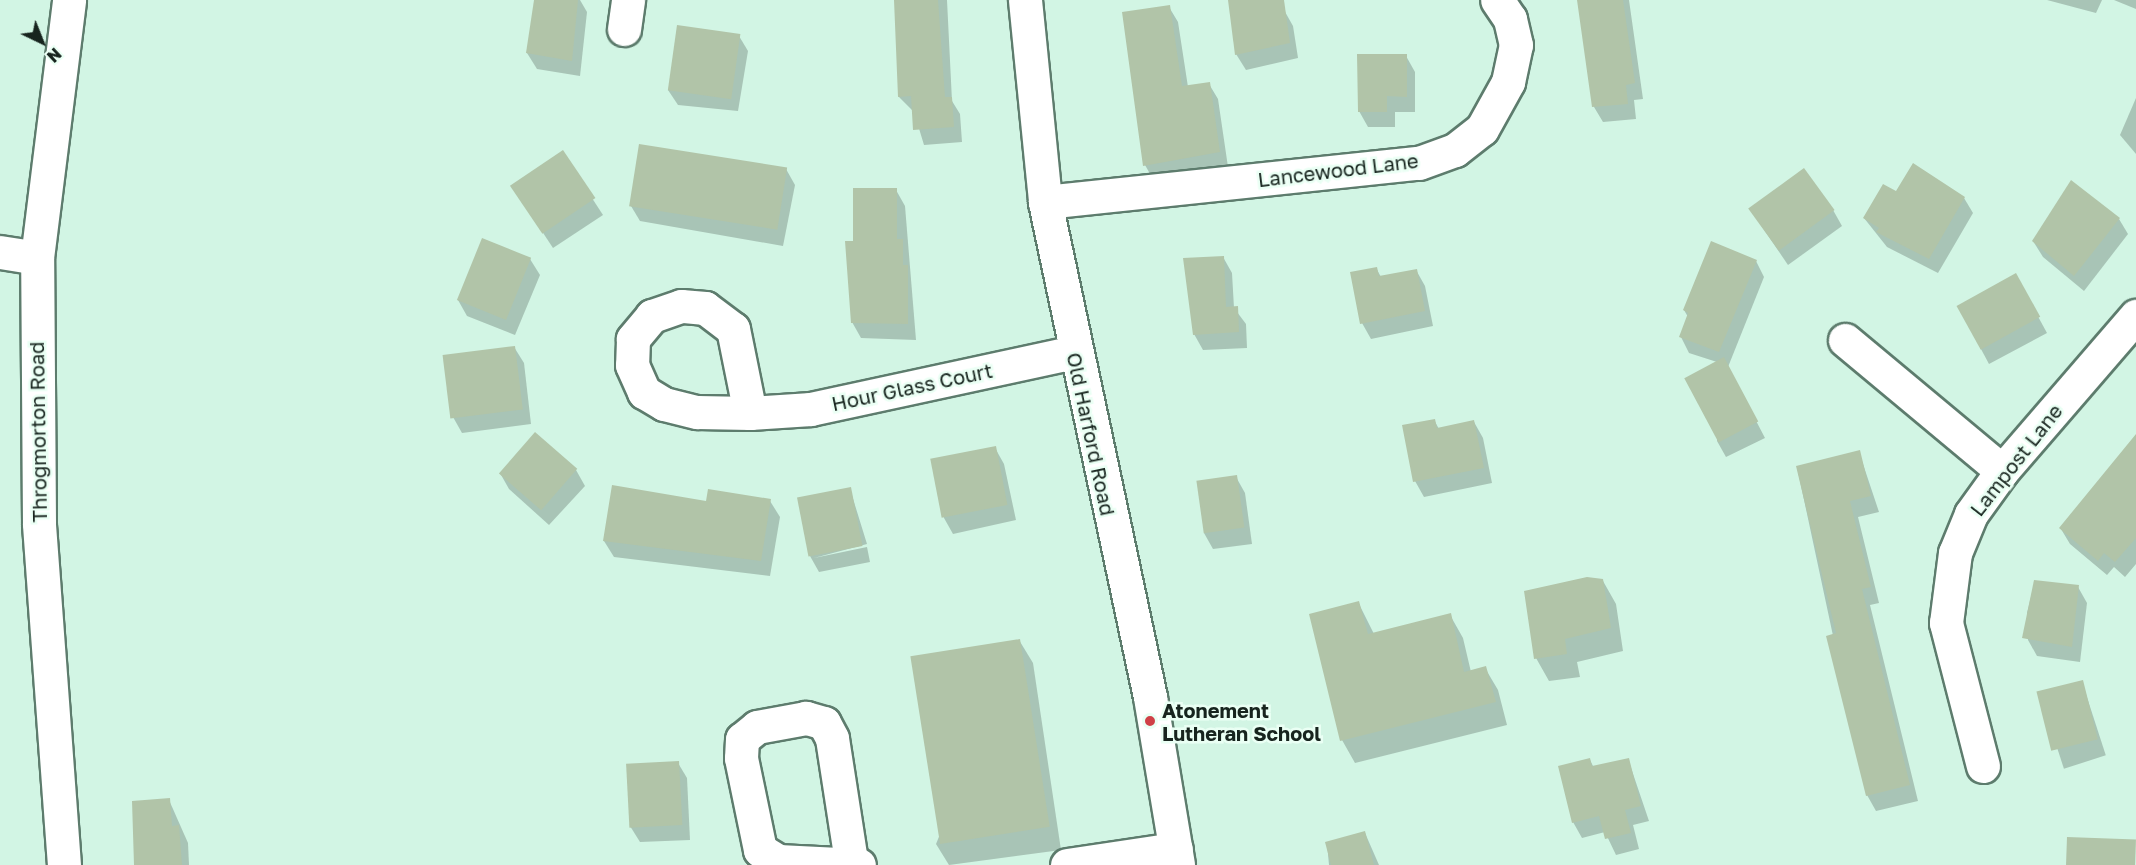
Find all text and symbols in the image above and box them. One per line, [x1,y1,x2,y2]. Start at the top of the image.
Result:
north arrow [12,12,72,72]
text: N [43,44,66,67]
street label: Lancewood Lane [1256,148,1420,192]
street label: Throgmorton Road [24,341,52,523]
street label: Old Harford Road [1062,350,1120,518]
street label: Hour Glass Court [829,358,995,416]
street label: Lampost Lane [1965,399,2067,521]
place label: Atonement Lutheran School [1162,698,1321,745]
marker: Atonement Lutheran School [1143,714,1157,728]

